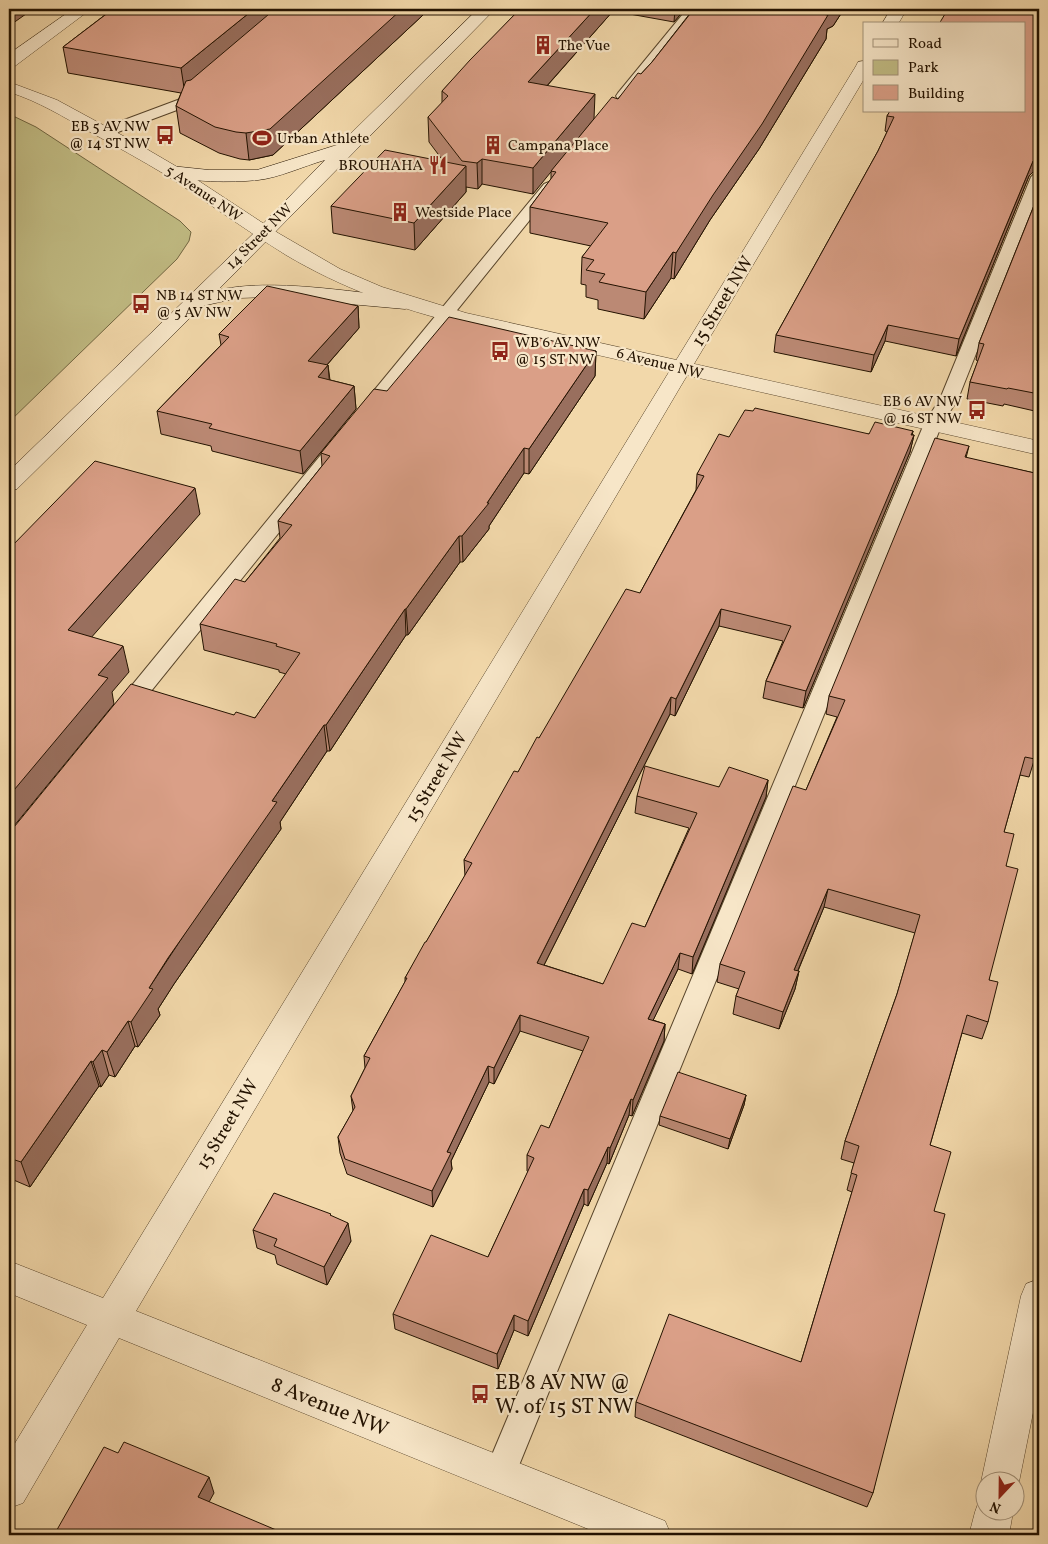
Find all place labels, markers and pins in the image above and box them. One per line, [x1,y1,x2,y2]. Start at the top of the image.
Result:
building icon: The Vue [532,34,554,56]
place label: The Vue [558,36,610,57]
place label: EB 5 AV NW @ 14 ST NW [69,117,150,155]
bus stop icon: EB 5 AV NW @ 14 ST NW [154,124,176,146]
sports icon: Urban Athlete [251,127,273,149]
place label: Urban Athlete [277,129,369,150]
building icon: Campana Place [482,134,504,156]
place label: Campana Place [508,136,609,157]
restaurant icon: BROUHAHA [427,154,449,176]
place label: BROUHAHA [339,156,423,177]
building icon: Westside Place [389,201,411,223]
place label: Westside Place [415,203,512,224]
place label: NB 14 ST NW @ 5 AV NW [156,286,242,324]
bus stop icon: NB 14 ST NW @ 5 AV NW [130,293,152,315]
place label: WB 6 AV NW @ 15 ST NW [515,333,600,371]
bus stop icon: WB 6 AV NW @ 15 ST NW [489,340,511,362]
place label: EB 6 AV NW @ 16 ST NW [882,392,962,430]
bus stop icon: EB 6 AV NW @ 16 ST NW [966,399,988,421]
place label: EB 8 AV NW @ W. of 15 ST NW [495,1369,634,1422]
bus stop icon: EB 8 AV NW @ W. of 15 ST NW [469,1383,491,1405]

